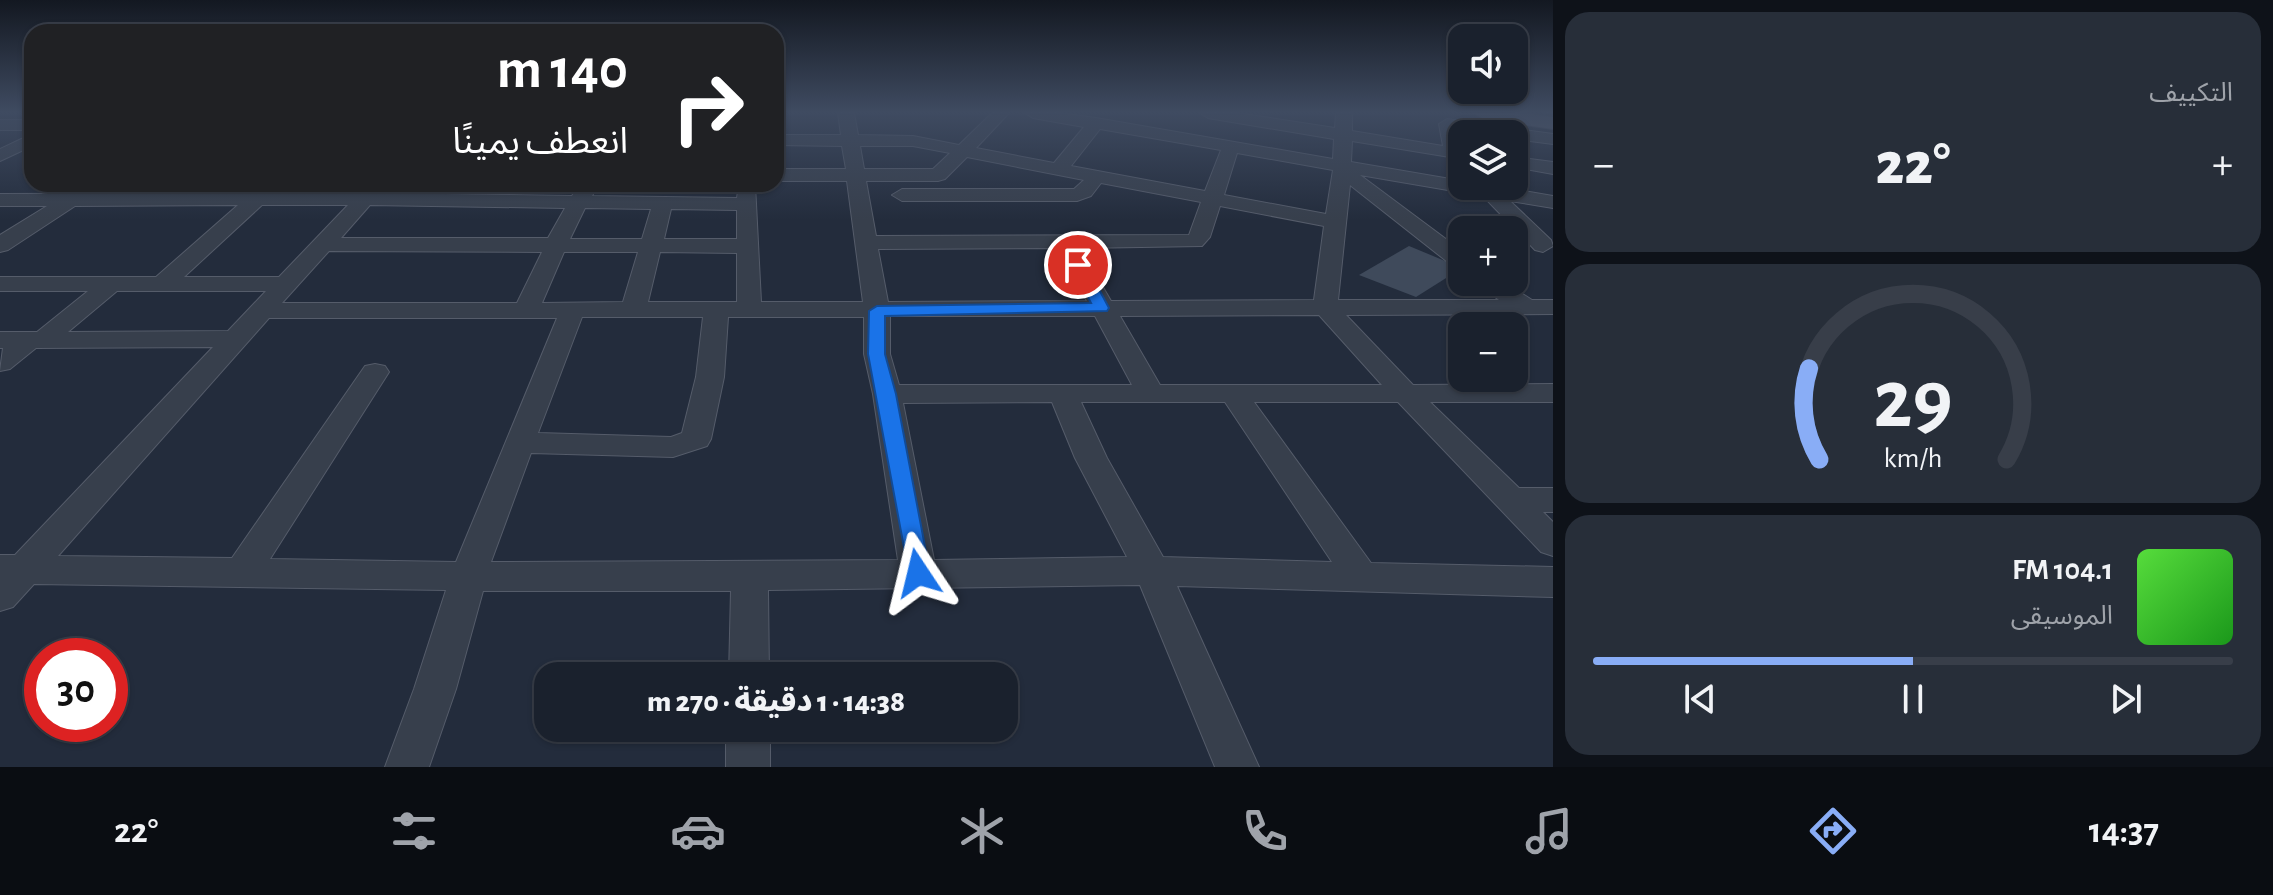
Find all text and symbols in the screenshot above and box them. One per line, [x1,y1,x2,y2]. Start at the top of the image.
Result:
map controls [1448,24,1528,392]
button: sound [1448,24,1528,104]
text: 140 m [497,42,628,98]
icon: right [656,56,760,160]
text: التكييف [2149,80,2233,106]
button: layers [1448,120,1528,200]
text: انعطف يمينًا [452,124,628,160]
text: 22° [1876,135,1951,195]
text: − [1593,143,1614,187]
text: + [2212,143,2233,187]
button: + [1448,216,1528,296]
pin [1044,231,1112,299]
icon: arrive [1056,243,1100,287]
button: − [1448,312,1528,392]
text: 29 [1873,358,1953,442]
text: km/h [1884,444,1942,473]
position arrow [876,531,960,615]
text: 104.1 FM [2012,555,2113,585]
text: الموسيقى [2011,603,2113,629]
speed limit sign: 30 [24,638,128,742]
icon: previous [1678,677,1722,721]
icon: pause [1891,677,1935,721]
icon: next [2104,677,2148,721]
text: 14:38 · 1 دقيقة · 270 m [647,687,905,717]
icon: filters [386,803,442,859]
icon: car [670,803,726,859]
icon: climate [954,803,1010,859]
icon: phone [1237,803,1293,859]
icon: music [1521,803,1577,859]
icon: directions [1805,803,1861,859]
text: 22° [114,813,158,849]
text: 14:37 [2089,813,2159,849]

